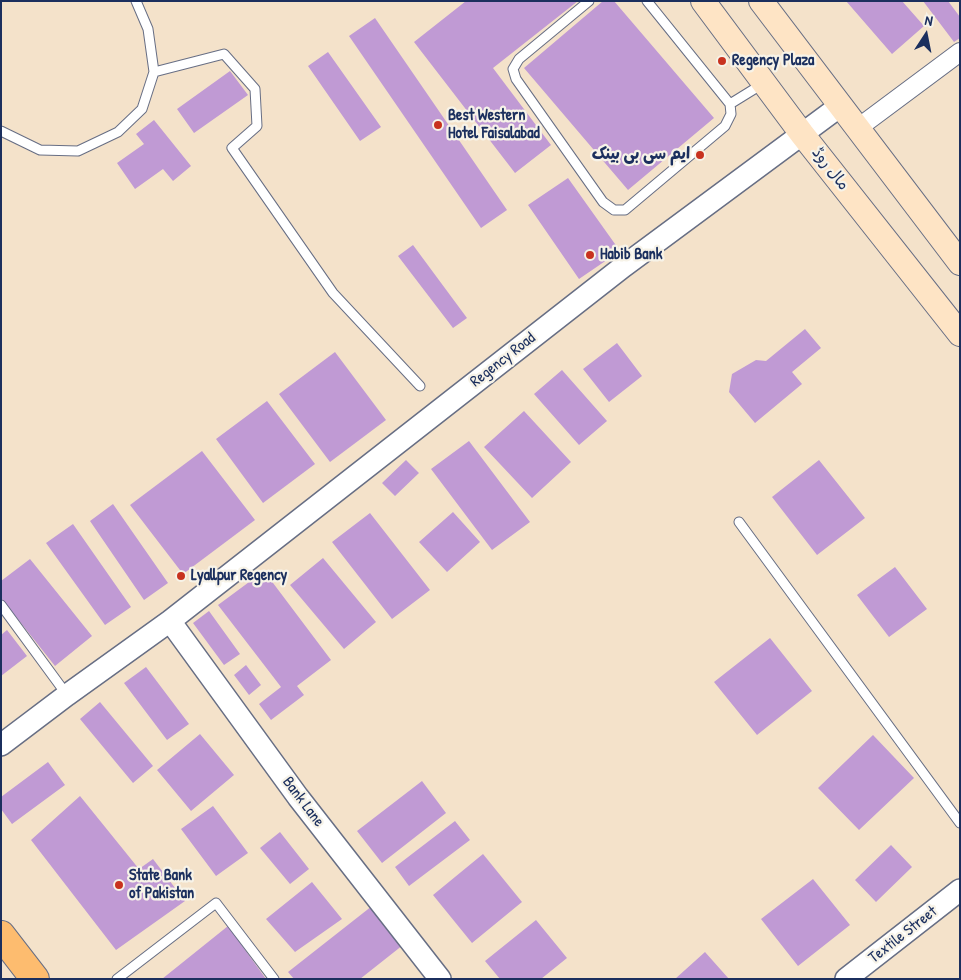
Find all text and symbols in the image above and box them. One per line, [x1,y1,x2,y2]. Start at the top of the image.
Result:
north arrow [901,10,951,60]
text: N [923,10,934,30]
place label: Regency Plaza [732,51,814,71]
marker: Regency Plaza [716,55,728,67]
place label: Best Western Hotel Faisalabad [448,106,540,144]
marker: Best Western Hotel Faisalabad [432,119,444,131]
street label: مال روڈ [807,144,853,194]
place label: ایم سی بی بینک [592,145,690,165]
marker: ایم سی بی بینک [694,149,706,161]
place label: Habib Bank [600,245,662,265]
marker: Habib Bank [584,249,596,261]
street label: Regency Road [467,329,539,391]
place label: Lyallpur Regency [191,566,287,586]
marker: Lyallpur Regency [175,570,187,582]
street label: Bank Lane [278,773,328,831]
place label: State Bank of Pakistan [129,866,194,904]
marker: State Bank of Pakistan [113,879,125,891]
street label: Textile Street [865,902,941,968]

